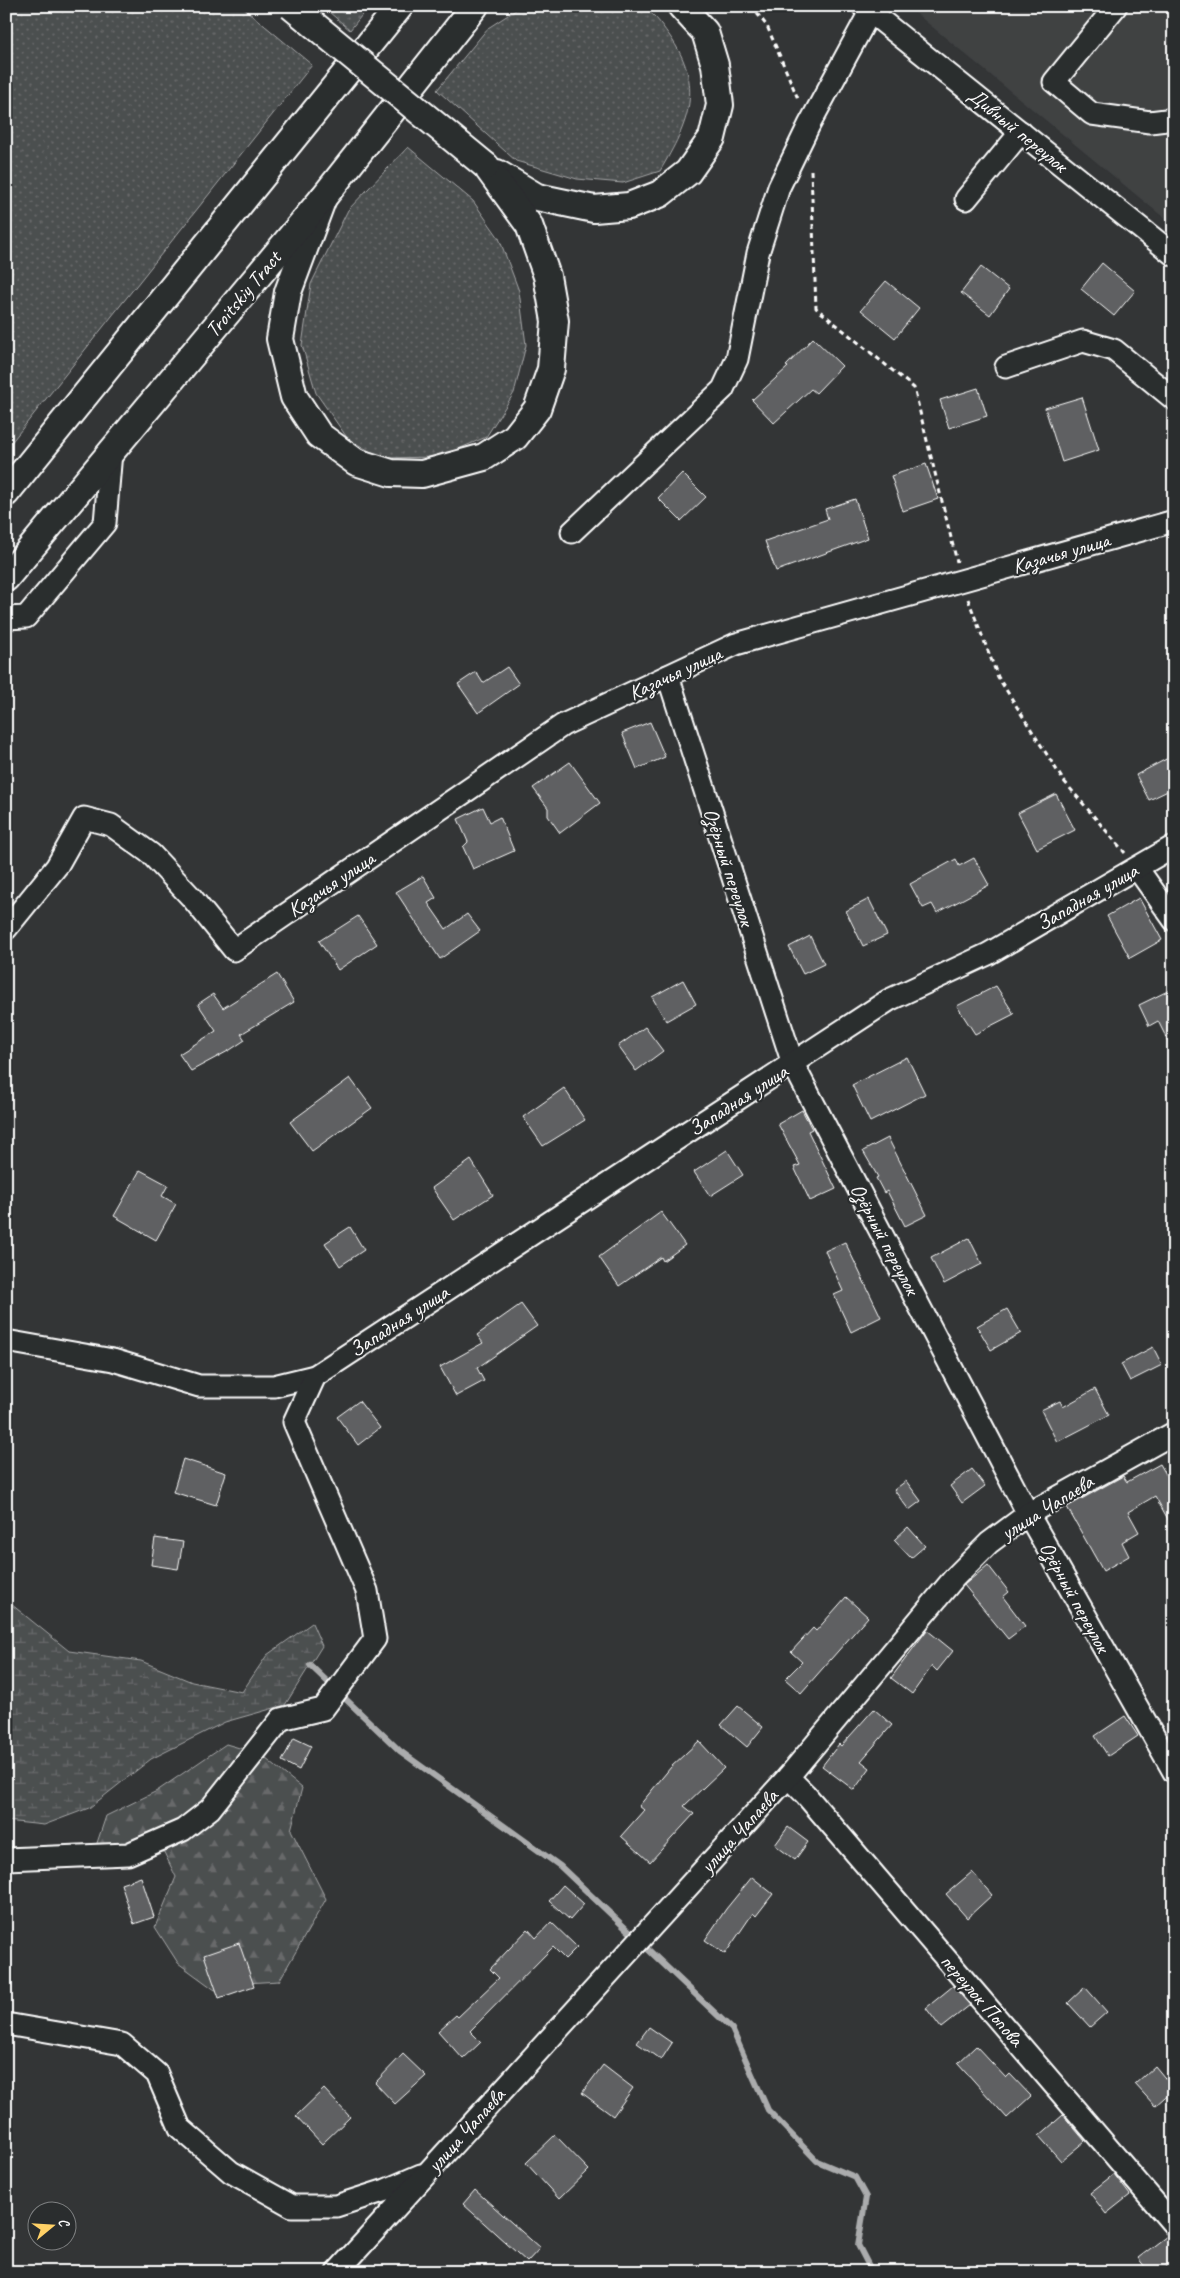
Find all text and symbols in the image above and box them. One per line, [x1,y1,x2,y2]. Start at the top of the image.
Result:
street label: Дивный переулок [963,82,1075,179]
street label: Troitskiy Tract [199,244,288,342]
street label: Казачья улица [1009,526,1115,580]
street label: Казачья улица [624,639,728,707]
street label: Озёрный переулок [697,805,761,932]
street label: Казачья улица [282,844,382,923]
street label: Западная улица [1031,857,1144,937]
street label: Западная улица [683,1057,794,1142]
street label: Озёрный переулок [844,1179,926,1302]
street label: Западная улица [344,1278,455,1363]
street label: улица Чапаева [994,1467,1100,1547]
street label: Озёрный переулок [1033,1537,1117,1659]
street label: улица Чапаева [693,1782,785,1880]
street label: переулок Попова [935,1948,1031,2053]
street label: улица Чапаева [420,2081,512,2179]
north arrow [28,2200,78,2250]
text: С [55,2216,74,2230]

